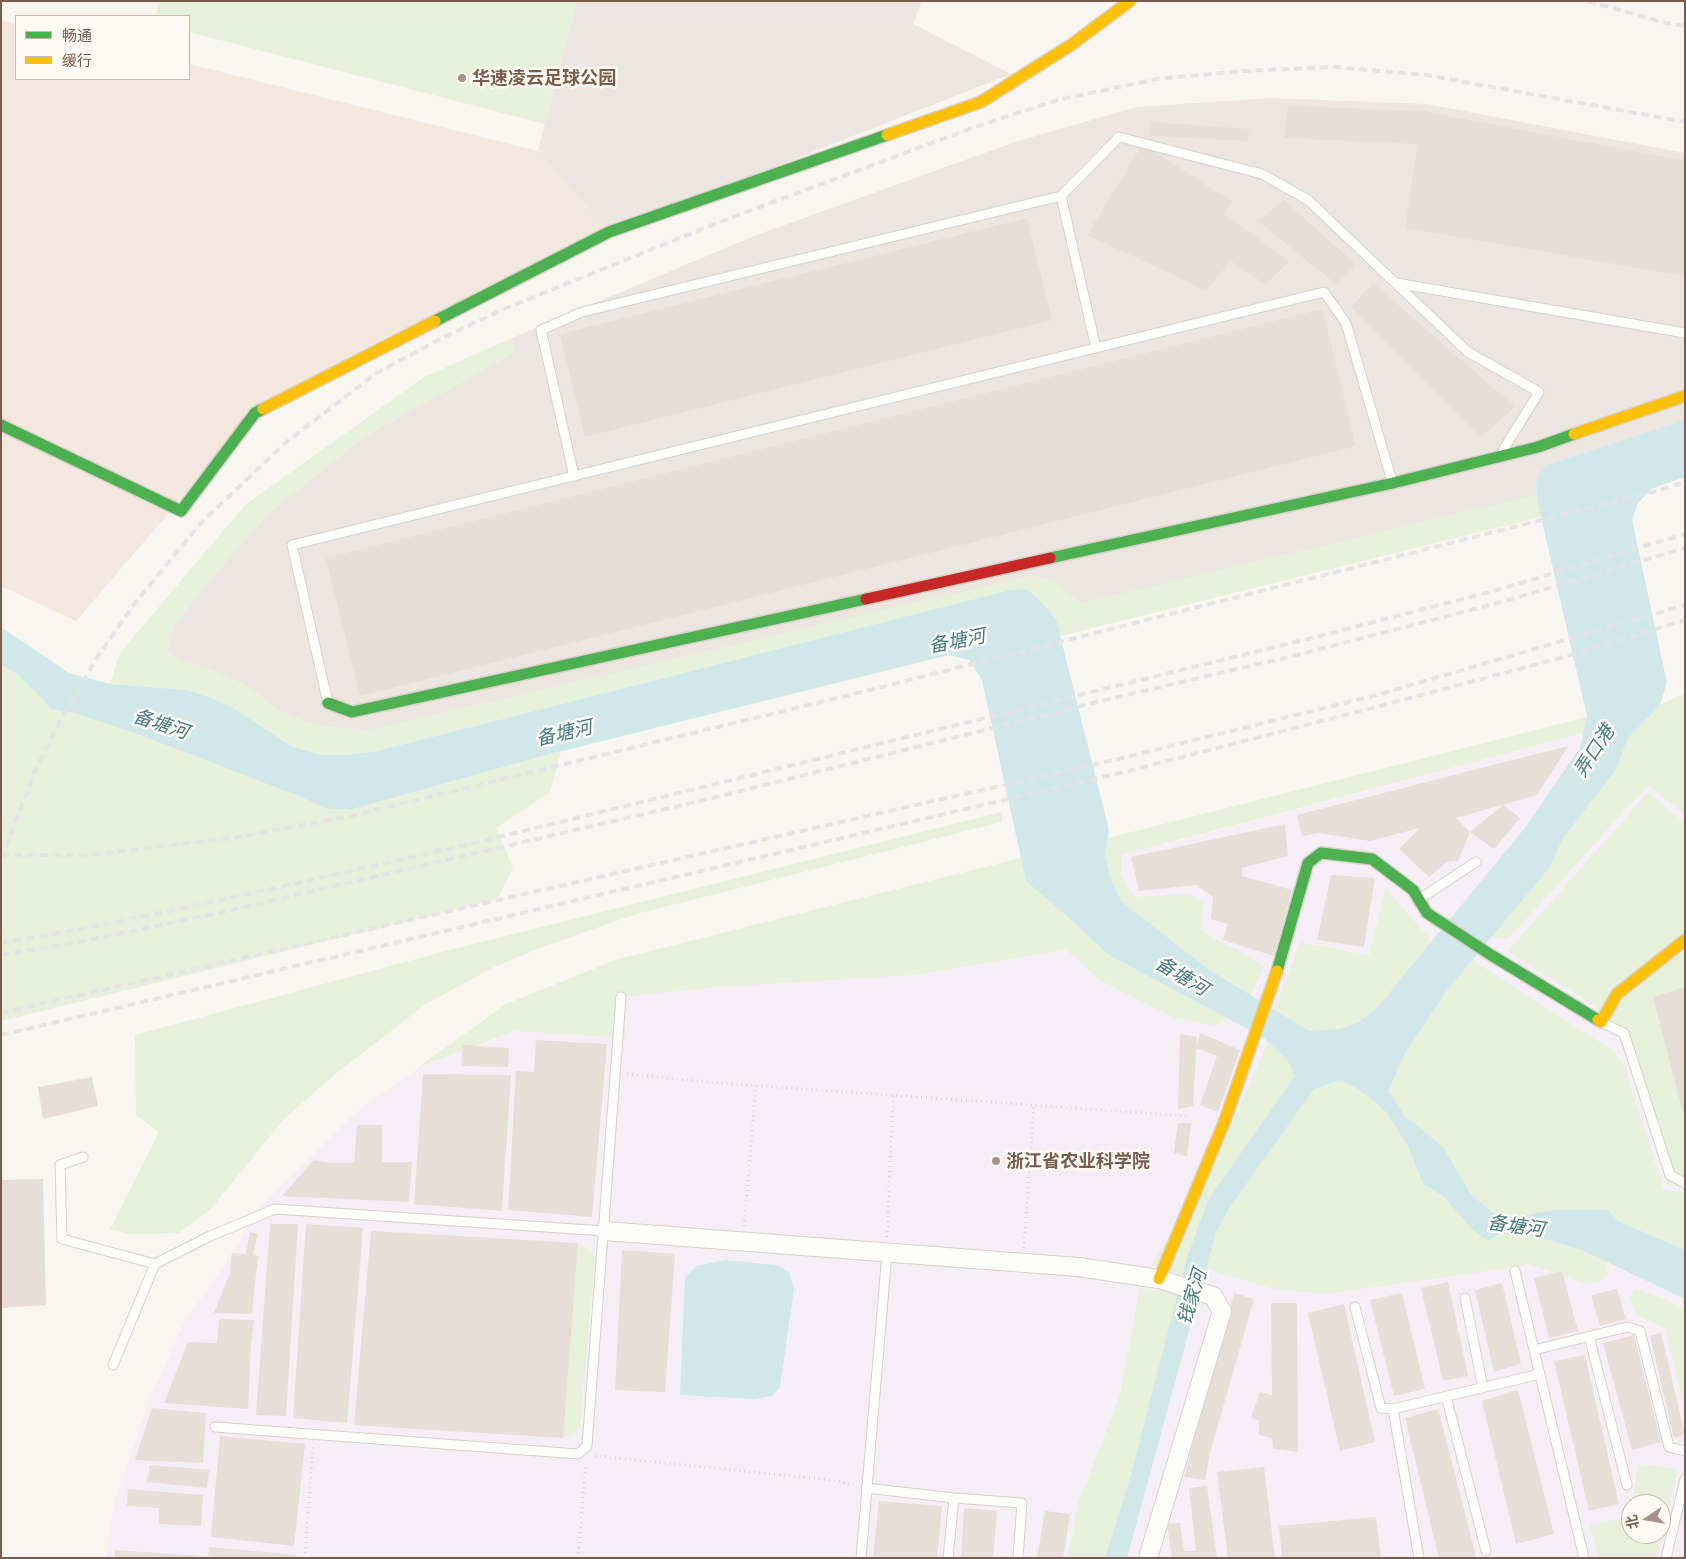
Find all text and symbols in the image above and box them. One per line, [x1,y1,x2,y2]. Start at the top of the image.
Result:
legend [15,15,190,80]
text: 畅通 [62,27,92,44]
text: 缓行 [62,52,92,69]
place label: 华速凌云足球公园 [472,67,616,89]
marker: 华速凌云足球公园 [456,72,468,84]
water label: 备塘河 [927,624,987,658]
water label: 备塘河 [130,704,192,744]
water label: 备塘河 [534,715,594,751]
water label: 弄口港 [1569,721,1619,781]
water label: 备塘河 [1152,952,1212,1000]
place label: 浙江省农业科学院 [1006,1150,1150,1172]
marker: 浙江省农业科学院 [990,1155,1002,1167]
water label: 备塘河 [1486,1211,1546,1241]
water label: 钱家河 [1173,1266,1211,1328]
north arrow [1621,1494,1671,1544]
text: 北 [1623,1513,1642,1530]

